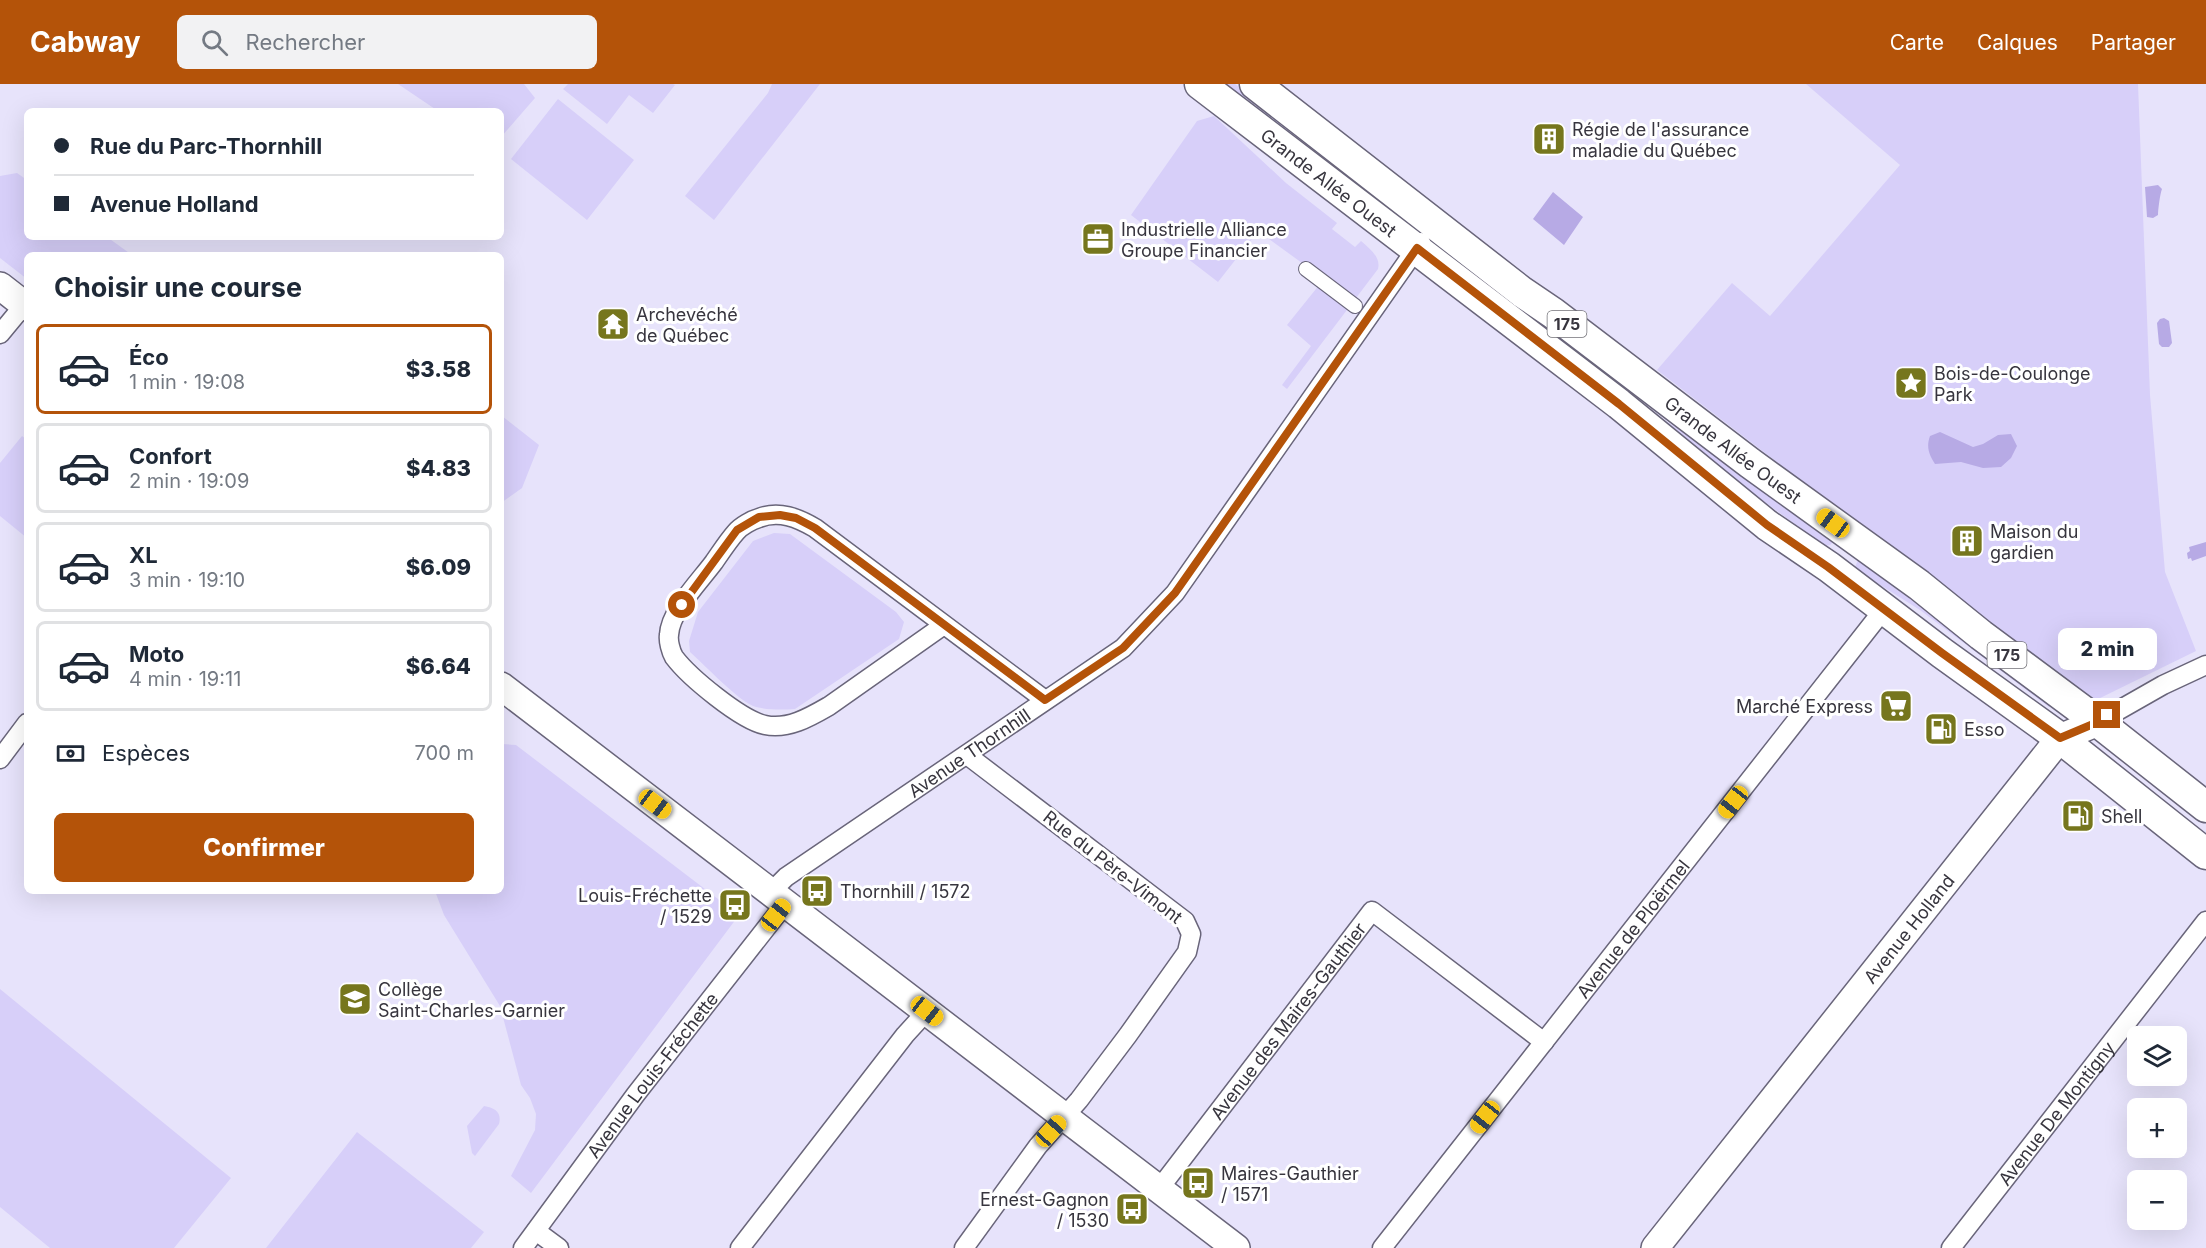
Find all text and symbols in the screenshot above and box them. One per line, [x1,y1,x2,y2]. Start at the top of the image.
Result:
search box [177,15,597,69]
text: Cabway [30,25,141,59]
icon: search [198,26,231,59]
text: Rechercher [246,29,365,55]
text: Carte [1890,30,1944,55]
text: Calques [1977,30,2058,55]
text: Partager [2091,30,2176,55]
place label: Régie de l'assurance maladie du Québec [1572,119,1749,161]
building icon: Régie de l'assurance maladie du Québec [1531,121,1567,157]
street label: Grande Allée Ouest [1257,124,1401,241]
text: Rue du Parc-Thornhill [90,133,322,159]
text: Avenue Holland [90,191,259,217]
place label: Industrielle Alliance Groupe Financier [1121,219,1287,261]
office icon: Industrielle Alliance Groupe Financier [1080,221,1116,257]
text: Choisir une course [54,271,302,304]
place label: Archevéché de Québec [636,304,738,346]
temple icon: Archevéché de Québec [595,306,631,342]
road number: 175 [1548,311,1586,337]
icon: car [57,342,111,396]
text: Éco [129,344,169,370]
text: $3.58 [406,356,471,382]
place label: Bois-de-Coulonge Park [1934,363,2090,405]
place icon: Bois-de-Coulonge Park [1893,365,1929,401]
text: 1 min · 19:08 [129,370,245,394]
street label: Grande Allée Ouest [1661,392,1806,507]
icon: car [57,441,111,495]
text: Confort [129,443,212,469]
text: $4.83 [406,455,471,481]
text: 2 min · 19:09 [129,469,249,493]
car [1813,505,1853,541]
place label: Maison du gardien [1990,521,2078,563]
building icon: Maison du gardien [1949,523,1985,559]
icon: car [57,540,111,594]
text: XL [129,542,158,568]
text: $6.09 [406,554,471,580]
text: 3 min · 19:10 [129,568,245,592]
route start [668,591,695,618]
callout: 2 min [2058,628,2156,670]
text: 2 min [2080,637,2135,661]
icon: car [57,639,111,693]
text: Moto [129,641,184,667]
road number: 175 [1988,642,2026,668]
text: $6.64 [406,653,471,679]
text: 4 min · 19:11 [129,667,241,691]
supermarket icon: Marché Express [1878,688,1914,724]
place label: Marché Express [1736,696,1873,717]
route end [2093,701,2120,728]
street label: Avenue Thornhill [904,704,1034,801]
fuel station icon: Esso [1923,711,1959,747]
place label: Esso [1964,719,2005,740]
icon: cash [54,737,87,770]
text: Espèces [102,740,190,766]
text: 700 m [415,741,474,765]
car [1715,782,1751,822]
car [635,786,675,822]
fuel station icon: Shell [2060,798,2096,834]
street label: Rue du Père-Vimont [1039,806,1187,928]
place label: Shell [2101,806,2142,827]
button: Confirmer [54,813,474,882]
street label: Avenue de Ploërmel [1572,855,1694,1002]
street label: Avenue Holland [1859,870,1958,987]
bus stop icon: Thornhill / 1572 [799,873,835,909]
place label: Thornhill / 1572 [840,881,971,902]
place label: Louis-Fréchette / 1529 [578,885,712,927]
bus stop icon: Louis-Fréchette / 1529 [717,887,753,923]
car [758,895,794,935]
street label: Avenue des Maires-Gauthier [1206,918,1370,1123]
place label: Collège Saint-Charles-Garnier [378,979,565,1021]
school or university icon: Collège Saint-Charles-Garnier [337,981,373,1017]
street label: Avenue Louis-Fréchette [582,988,722,1162]
car [907,993,947,1029]
map controls [2127,1026,2187,1230]
button: layers [2127,1026,2187,1086]
street label: Avenue De Montigny [1994,1037,2119,1189]
car [1467,1097,1503,1137]
button: + [2127,1098,2187,1158]
car [1032,1112,1070,1150]
place label: Maires-Gauthier / 1571 [1221,1163,1359,1205]
bus stop icon: Maires-Gauthier / 1571 [1180,1165,1216,1201]
button: − [2127,1170,2187,1230]
place label: Ernest-Gagnon / 1530 [980,1189,1109,1231]
bus stop icon: Ernest-Gagnon / 1530 [1114,1191,1150,1227]

